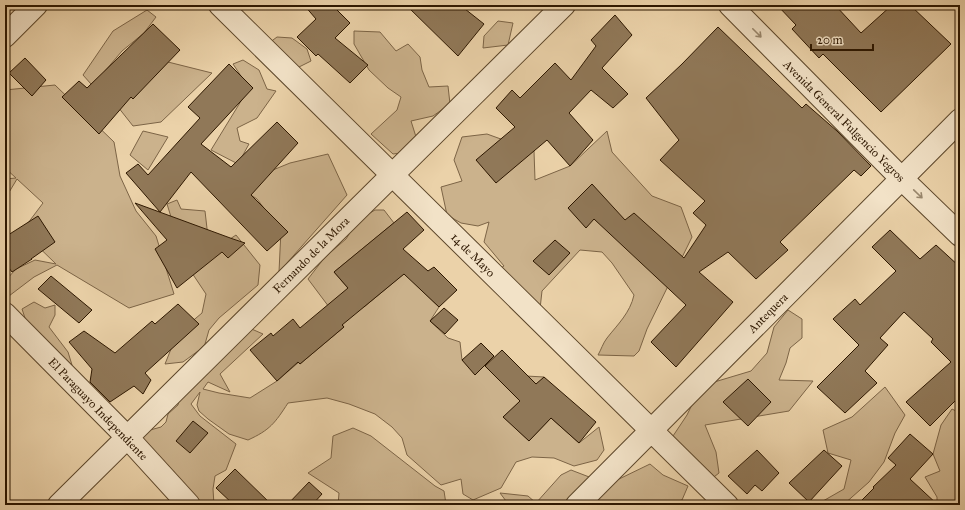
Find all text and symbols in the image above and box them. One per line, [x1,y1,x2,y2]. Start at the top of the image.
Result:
scale bar [811,26,873,52]
one-way arrow [752,28,762,38]
text: 20 m [817,33,843,47]
street label: Avenida General Fulgencio Yegros [779,57,908,185]
one-way arrow [913,189,923,199]
street label: Fernando de la Mora [270,213,353,296]
street label: 14 de Mayo [448,230,498,280]
street label: Antequera [744,290,792,337]
street label: El Paraguayo Independiente [45,355,151,464]

